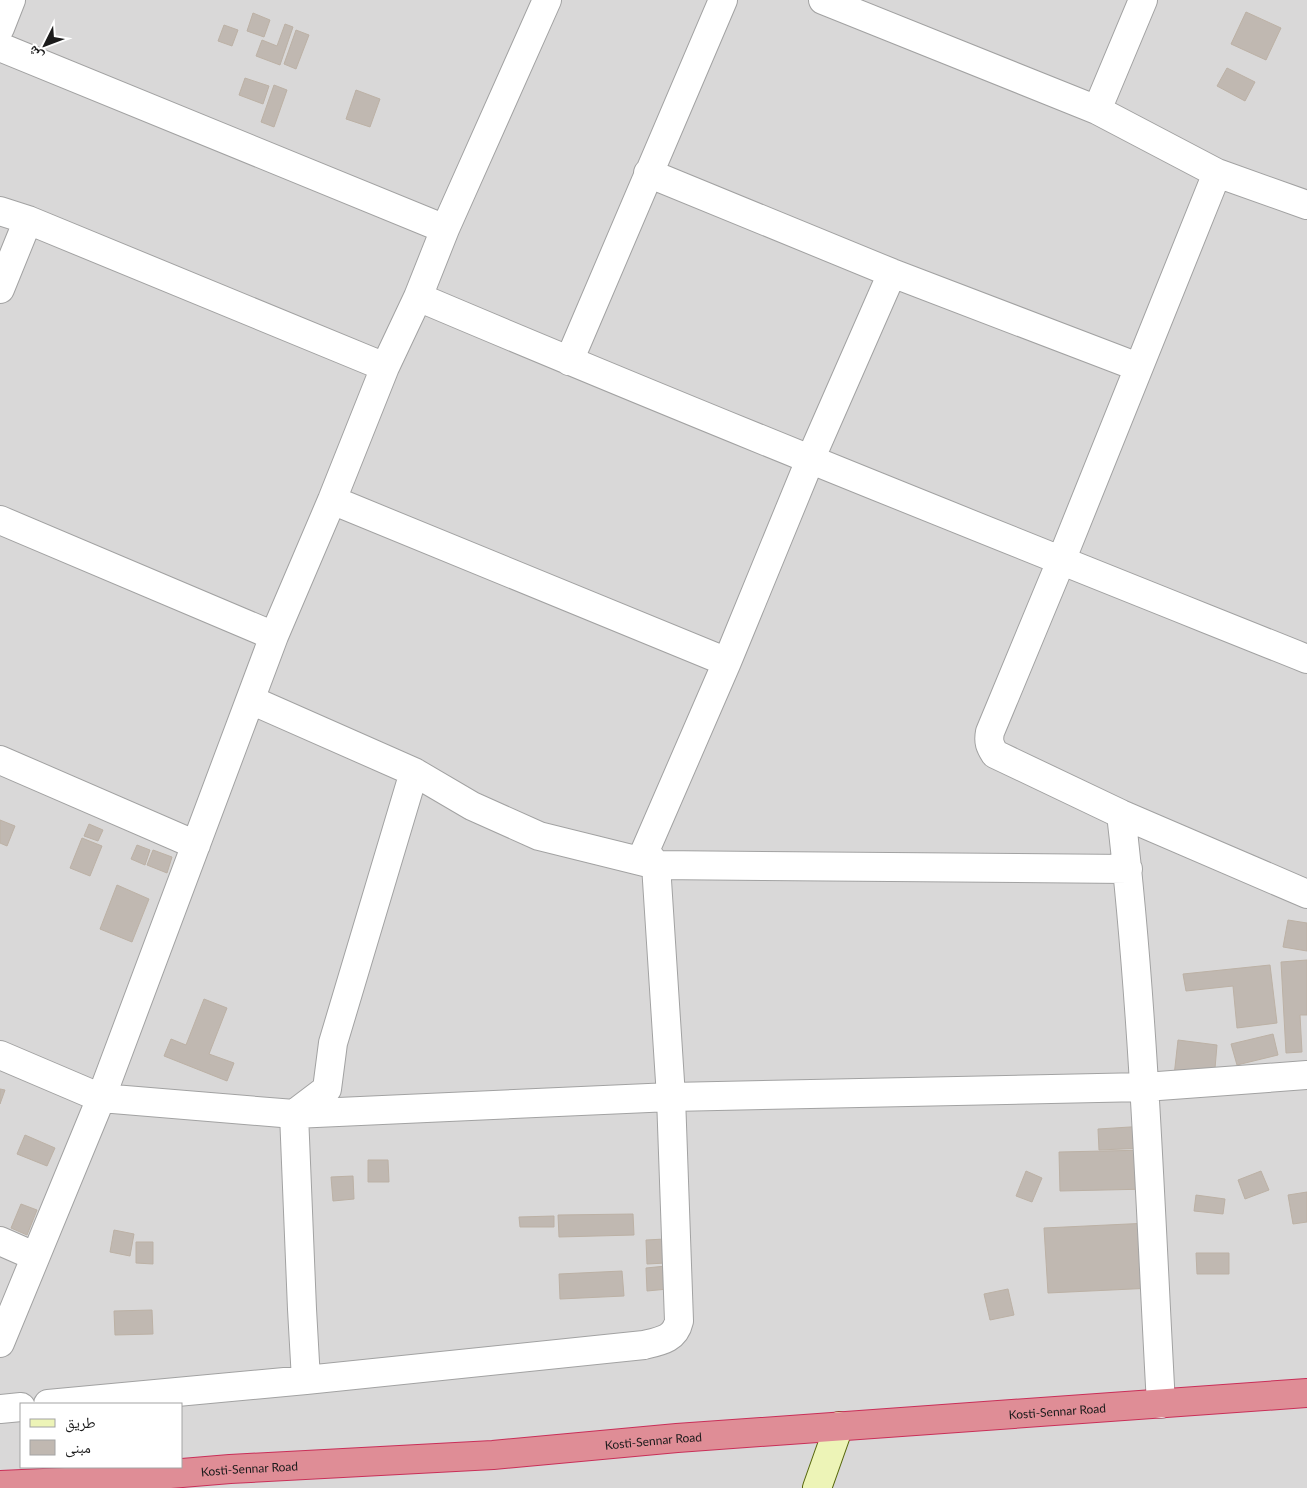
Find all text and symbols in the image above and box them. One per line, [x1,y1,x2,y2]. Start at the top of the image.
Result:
north arrow [20,20,70,70]
text: ش [24,42,47,65]
street label: Kosti-Sennar Road [1008,1400,1106,1422]
legend [20,1403,182,1468]
text: طريق [65,1413,96,1433]
street label: Kosti-Sennar Road [604,1429,702,1452]
text: مبنى [65,1438,91,1458]
street label: Kosti-Sennar Road [200,1458,298,1479]

